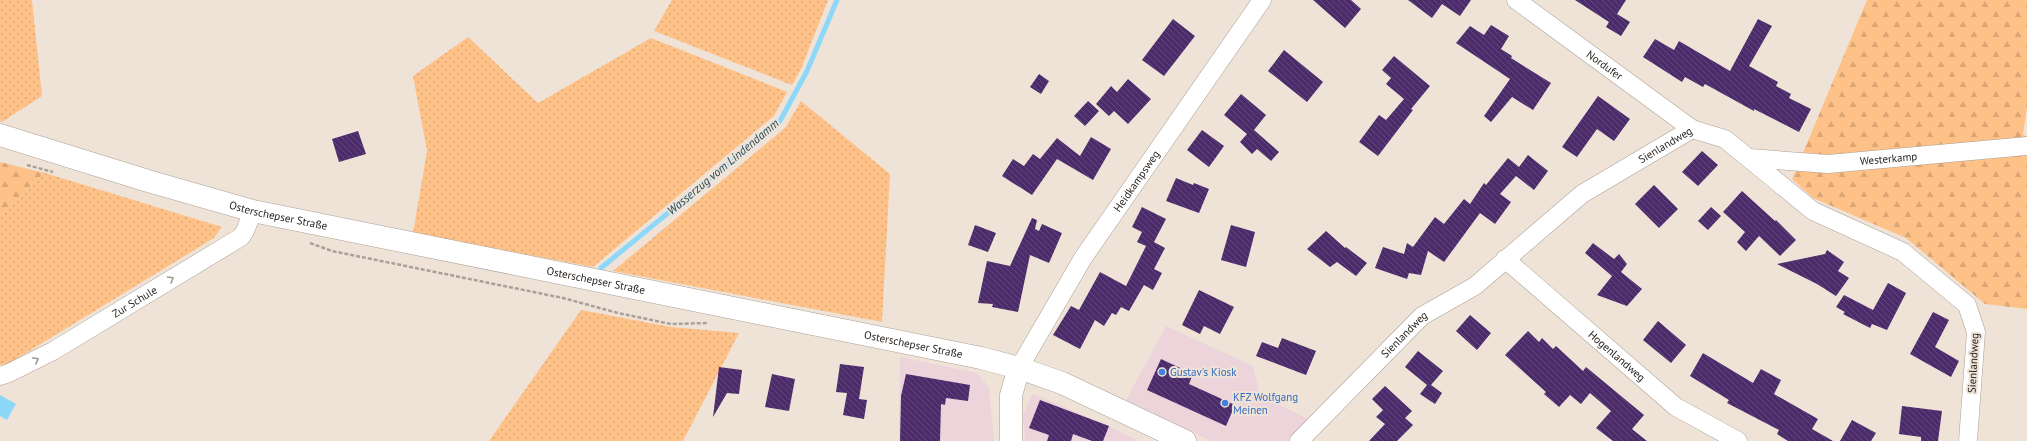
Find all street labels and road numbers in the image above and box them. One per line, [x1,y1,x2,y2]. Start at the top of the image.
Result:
street label: Nordufer [1584,47,1626,83]
street label: Sienlandweg [1636,123,1695,166]
street label: Heidkampsweg [1110,148,1163,214]
street label: Westerkamp [1859,149,1918,168]
street label: Osterschepser Straße [228,198,329,233]
street label: Osterschepser Straße [545,263,647,297]
street label: Zur Schule [110,282,160,321]
street label: Sienlandweg [1378,307,1430,361]
street label: Hogenlandweg [1586,327,1648,384]
street label: Osterschepser Straße [863,328,964,361]
street label: Sienlandweg [1964,332,1982,393]

